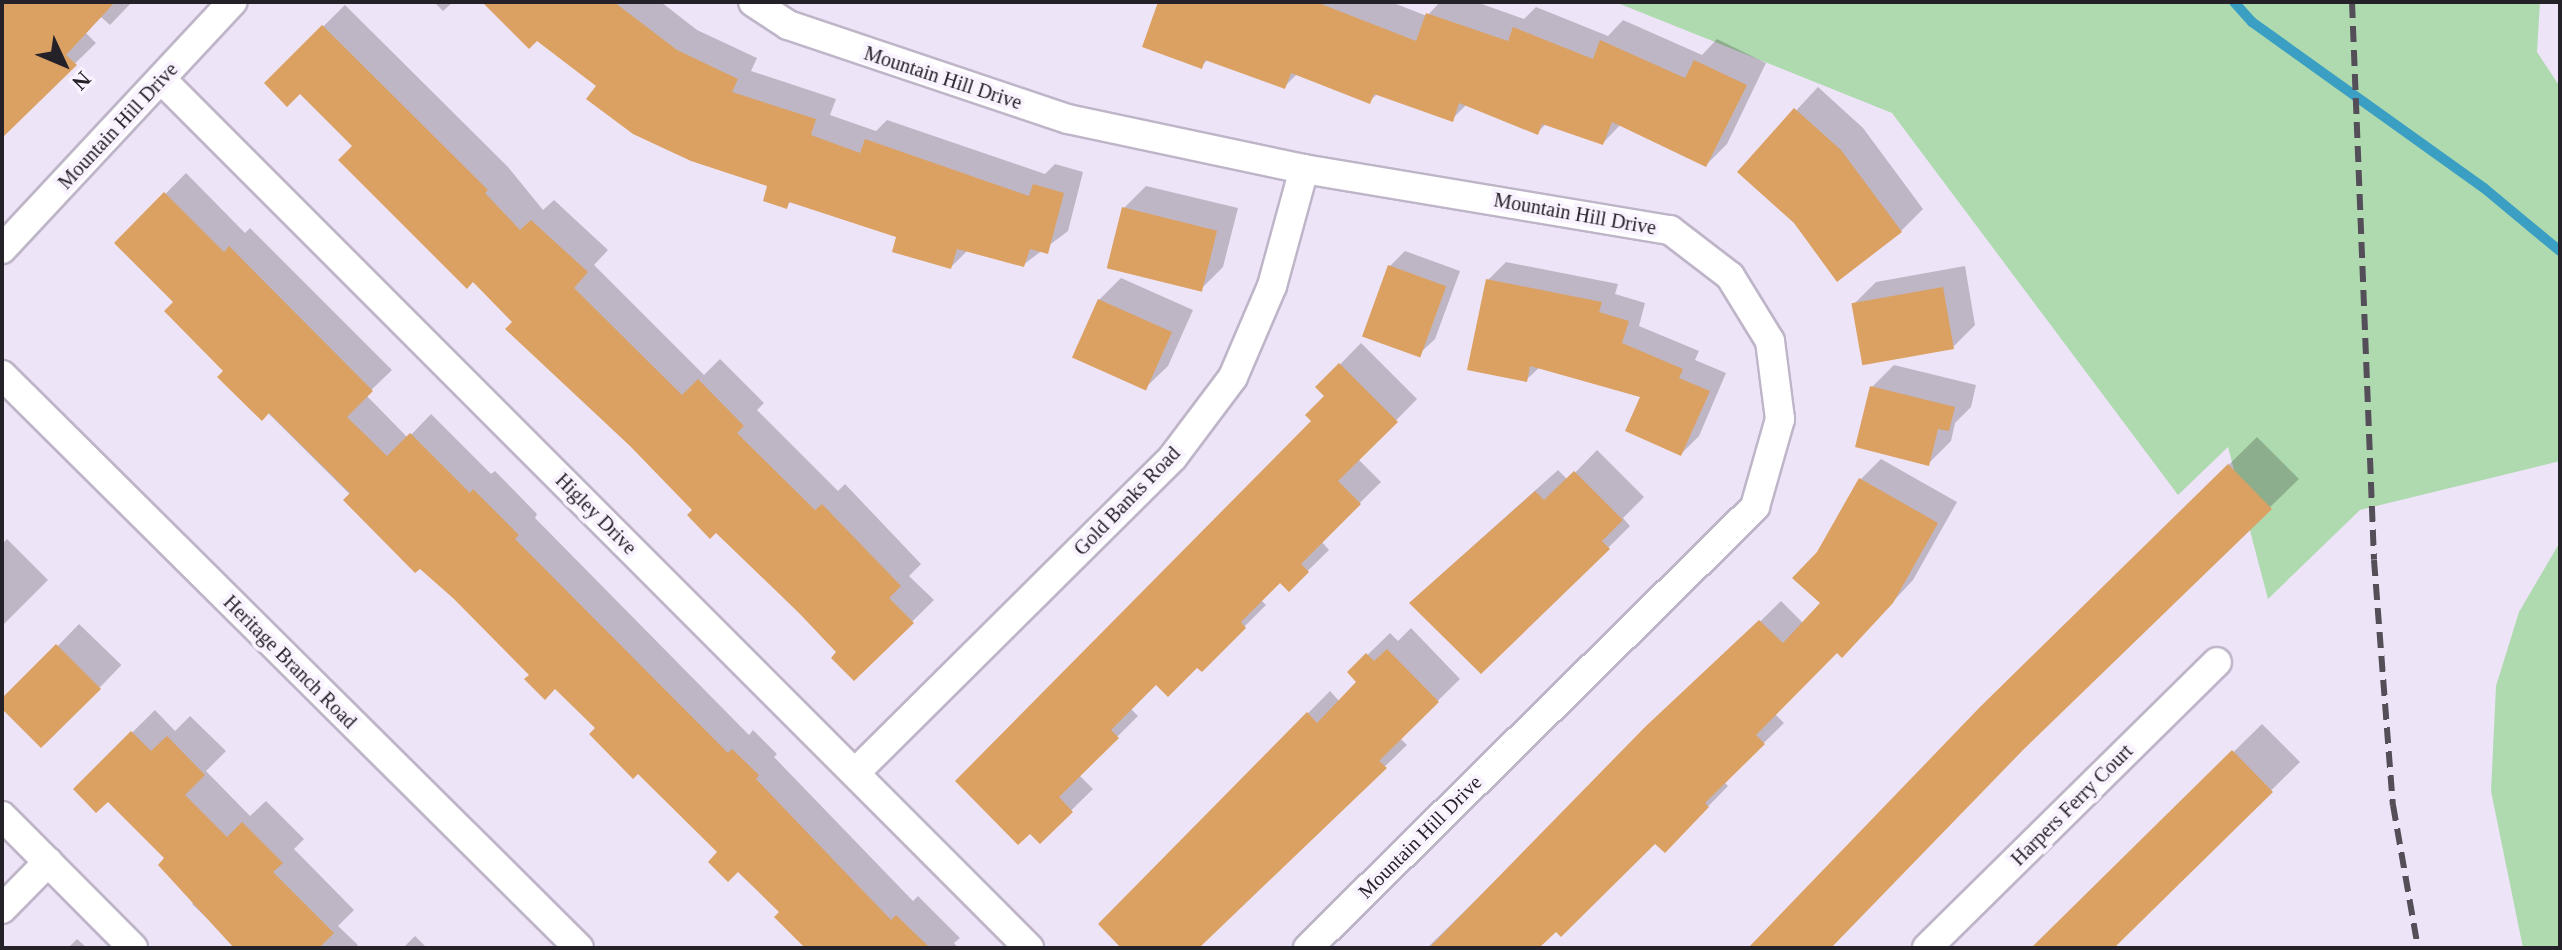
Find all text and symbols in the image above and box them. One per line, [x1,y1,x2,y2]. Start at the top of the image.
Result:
north arrow [24,24,104,104]
street label: Mountain Hill Drive [861,41,1025,115]
street label: Mountain Hill Drive [53,58,183,194]
text: N [67,67,96,95]
street label: Mountain Hill Drive [1492,188,1658,240]
street label: Gold Banks Road [1069,442,1185,560]
street label: Higley Drive [550,468,642,560]
street label: Heritage Branch Road [218,590,362,734]
street label: Harpers Ferry Court [2006,739,2138,871]
street label: Mountain Hill Drive [1353,770,1487,904]

